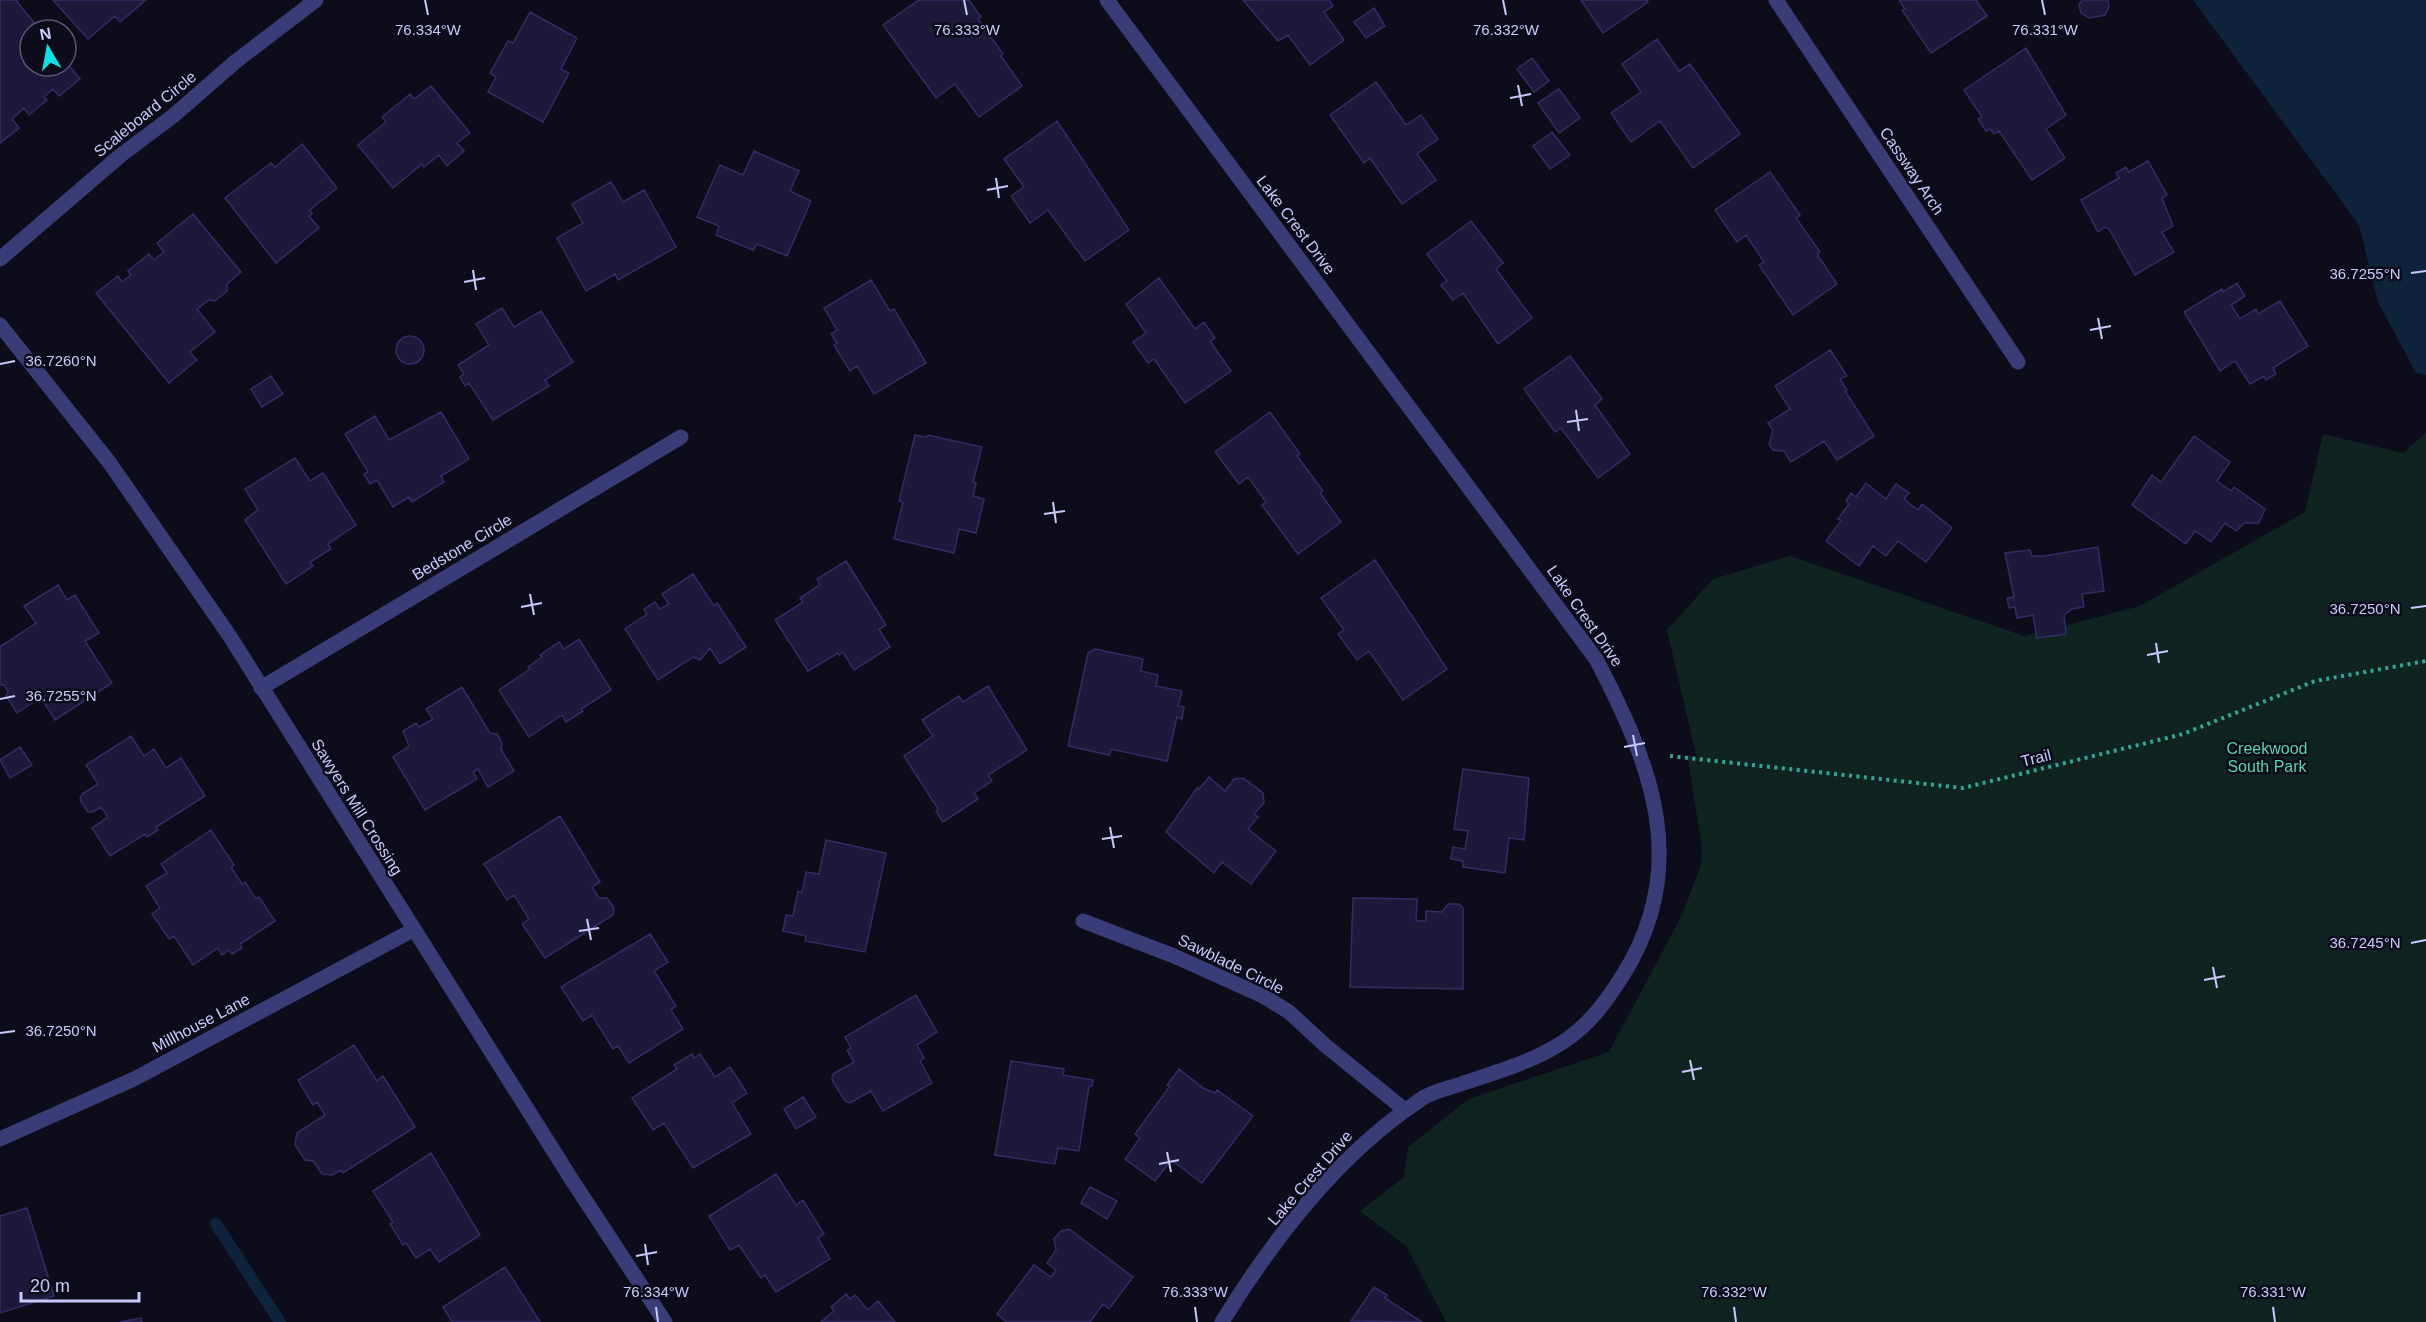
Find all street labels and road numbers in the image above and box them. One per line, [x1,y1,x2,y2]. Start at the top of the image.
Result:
street label: Scaleboard Circle [91,68,199,160]
street label: Cassway Arch [1877,124,1947,218]
street label: Lake Crest Drive [1253,172,1339,278]
street label: Bedstone Circle [409,511,515,583]
street label: Lake Crest Drive [1544,562,1626,670]
street label: Sawyers Mill Crossing [308,736,406,878]
street label: Trail [2019,746,2053,770]
street label: Sawblade Circle [1175,931,1287,997]
street label: Millhouse Lane [149,990,253,1056]
street label: Lake Crest Drive [1264,1127,1356,1229]

